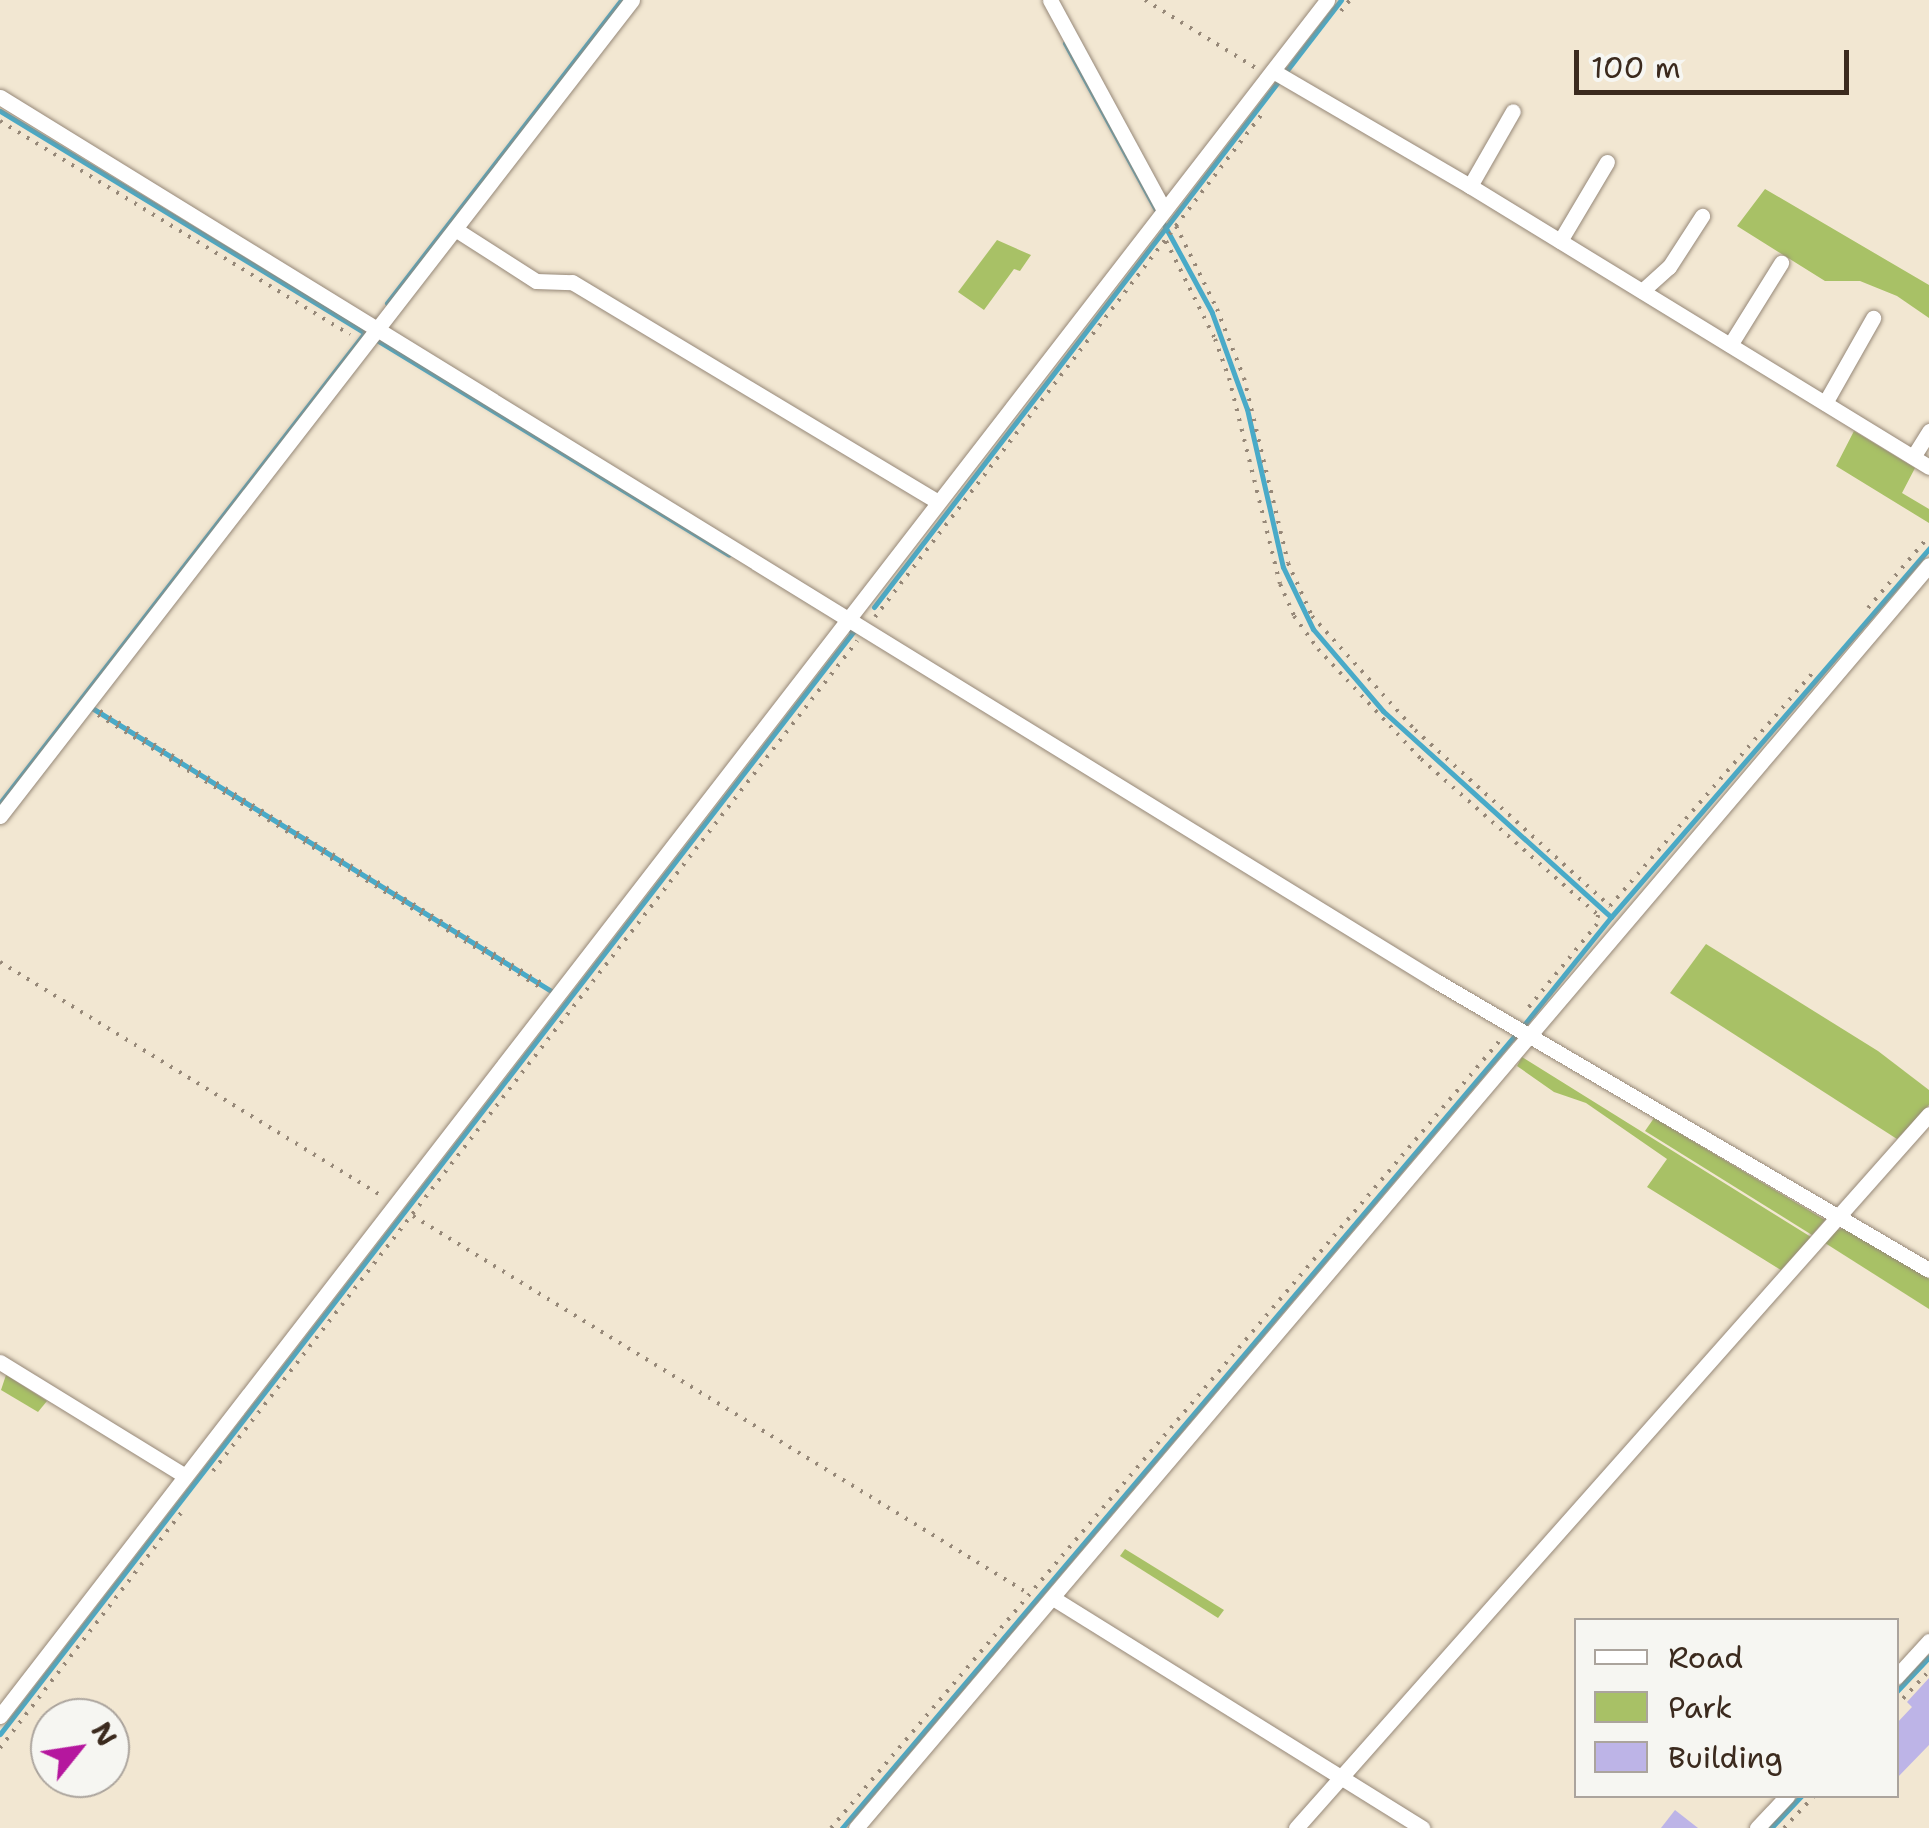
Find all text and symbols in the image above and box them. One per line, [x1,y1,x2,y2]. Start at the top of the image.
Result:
scale bar [1579,30,1854,92]
text: 100 m [1591,47,1681,88]
legend [1574,1618,1899,1798]
text: Road [1668,1637,1743,1678]
text: Park [1668,1687,1732,1728]
north arrow [30,1698,130,1798]
text: N [82,1715,126,1753]
text: Building [1668,1737,1783,1778]

